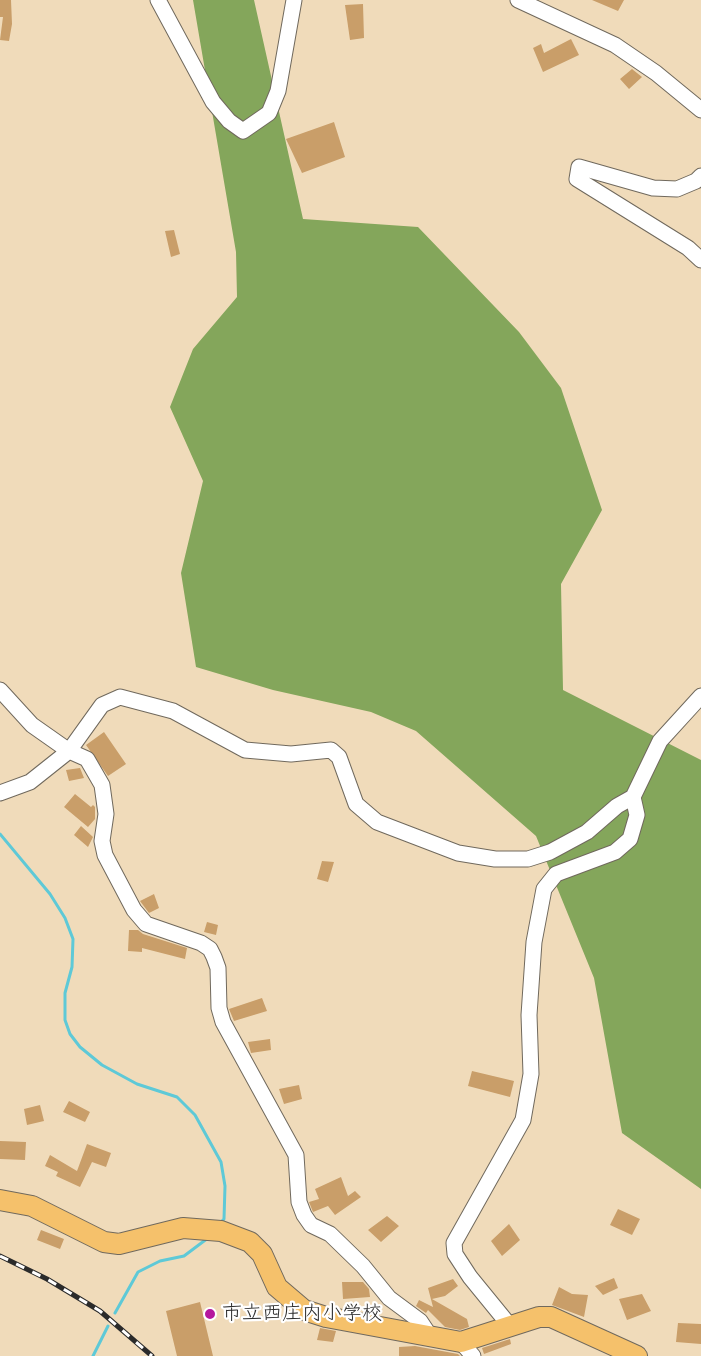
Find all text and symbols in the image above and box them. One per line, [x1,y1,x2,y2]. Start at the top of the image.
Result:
place label: 市立西庄内小学校 [222,1302,382,1326]
marker: 市立西庄内小学校 [203,1307,217,1321]

